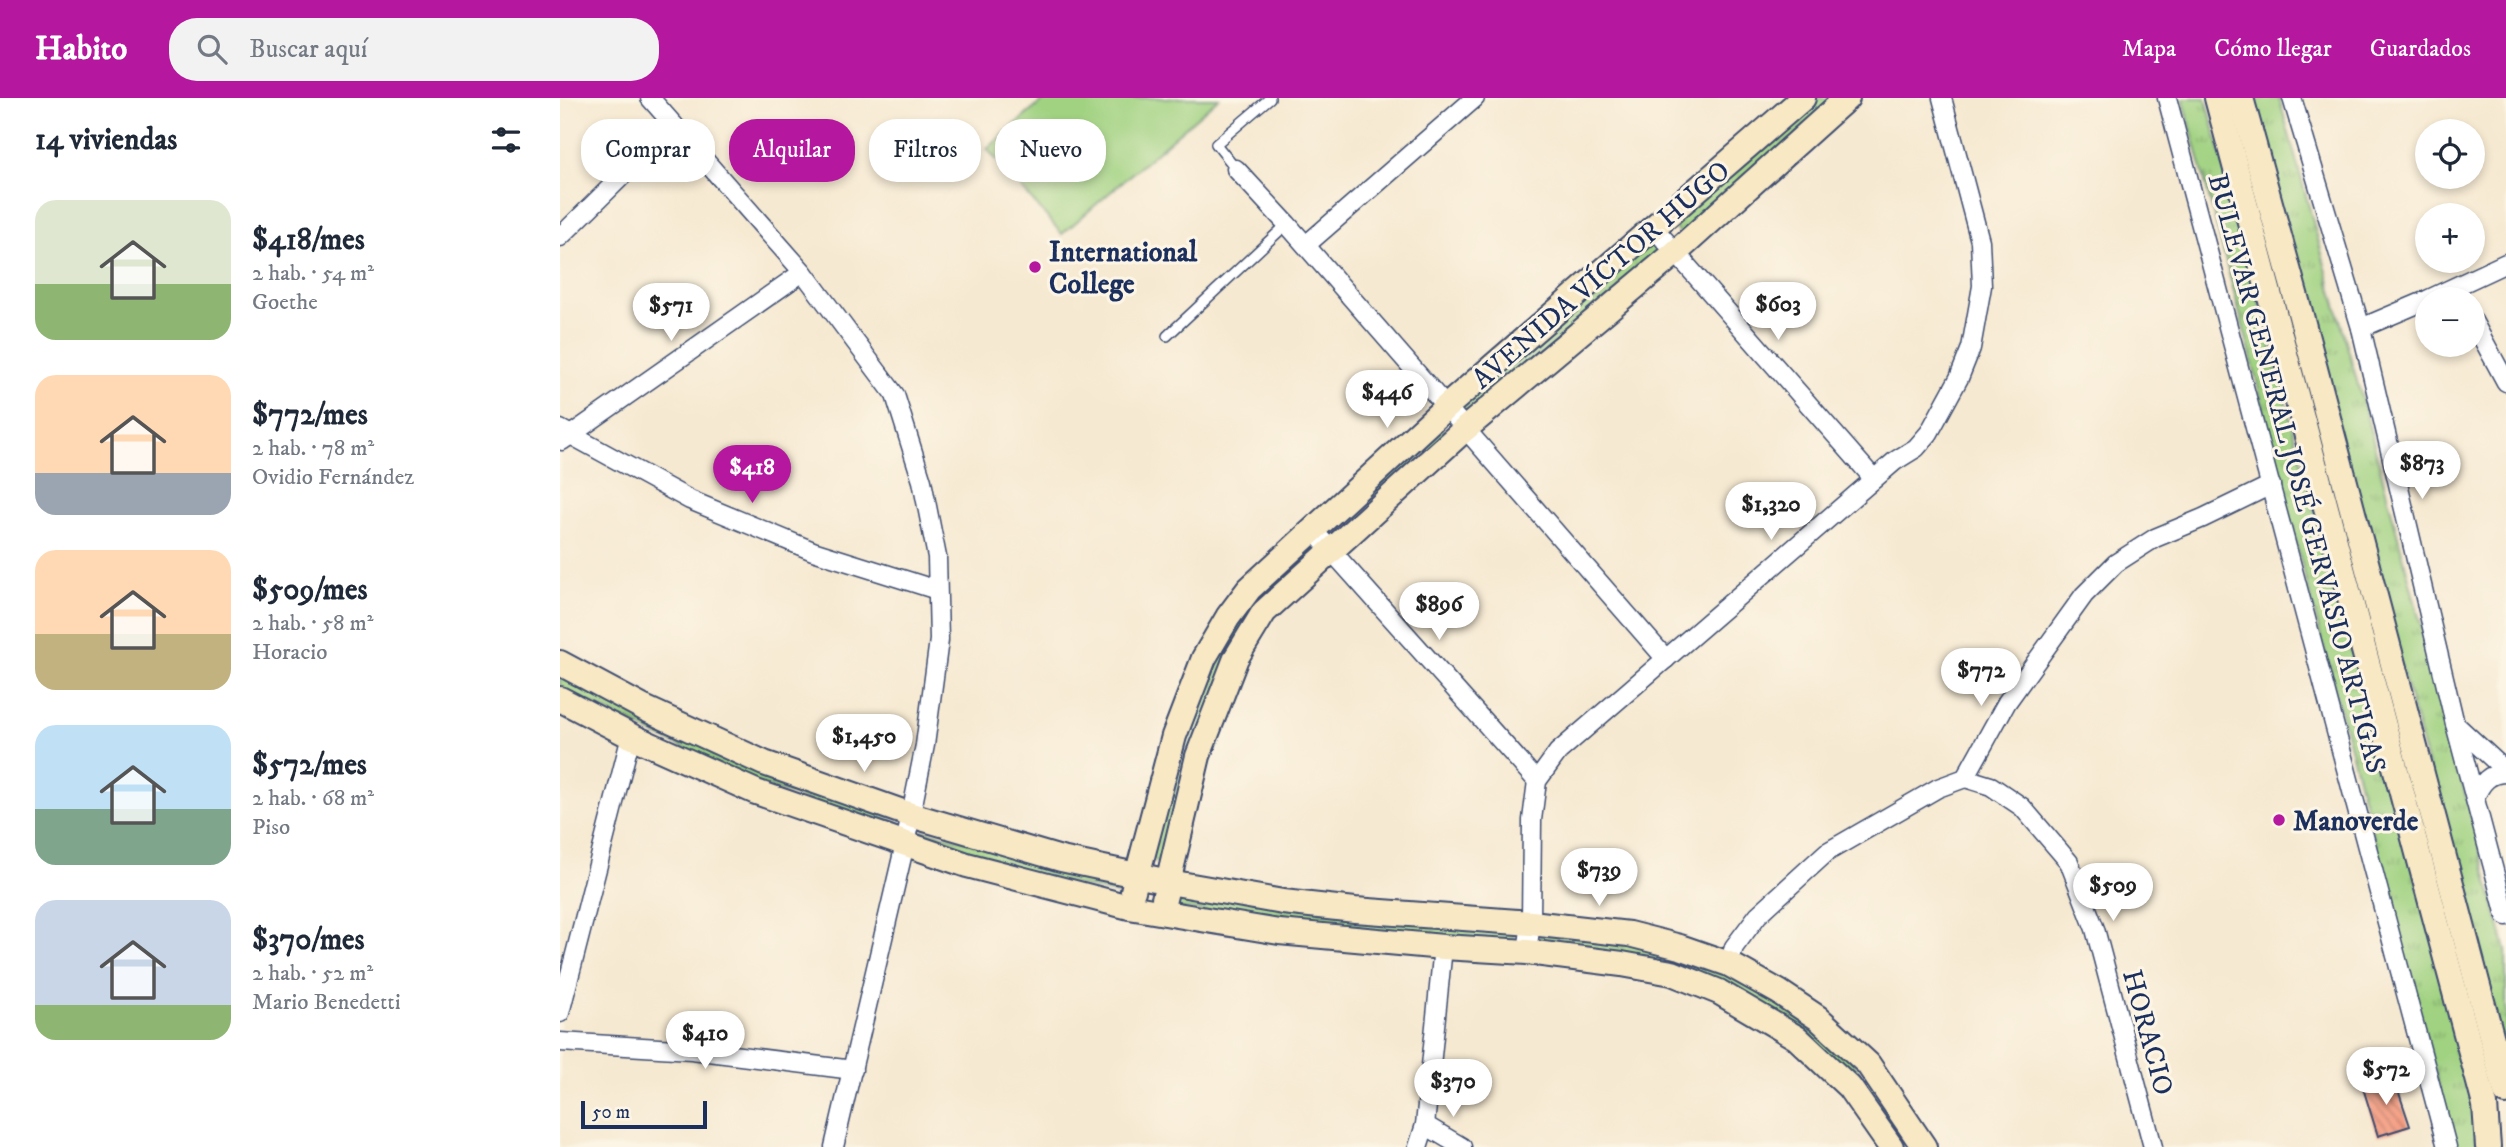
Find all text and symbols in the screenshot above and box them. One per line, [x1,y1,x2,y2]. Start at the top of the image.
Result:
search box [169,18,659,81]
text: Habito [35,29,127,70]
icon: search [193,30,231,68]
text: Buscar aquí [249,33,368,66]
text: Mapa [2122,34,2176,64]
text: Cómo llegar [2214,34,2332,64]
text: Guardados [2370,34,2471,64]
chip: Comprar [581,119,715,182]
chip: Alquilar [729,119,855,182]
chip: Filtros [869,119,981,182]
chip: Nuevo [995,119,1106,182]
map controls [2415,119,2485,357]
button: locate [2415,119,2485,189]
icon: filters [487,121,525,159]
text: 14 viviendas [35,122,177,159]
street label: AVENIDA VÍCTOR HUGO [1464,153,1737,397]
street label: BULEVAR GENERAL JOSÉ GERVASIO ARTIGAS [2200,170,2394,777]
button: + [2415,203,2485,273]
text: $418/mes [252,222,365,259]
icon: home [91,228,175,312]
place label: International College [1049,235,1198,302]
text: 2 hab. · 54 m² [252,259,374,288]
marker: International College [1027,259,1043,275]
pin: $603 [1737,282,1819,342]
pin: $571 [630,284,712,343]
button: − [2415,287,2485,357]
text: Goethe [252,288,318,317]
text: $603 [1755,290,1801,319]
text: $571 [649,291,693,320]
pin: $446 [1346,370,1428,430]
text: $446 [1362,378,1413,407]
text: $772/mes [252,397,368,434]
icon: home [91,403,175,487]
text: 2 hab. · 78 m² [252,434,374,463]
pin: $873 [2381,442,2463,501]
pin: $418 [711,446,793,505]
text: $873 [2400,449,2444,478]
text: $418 [729,453,775,482]
text: Ovidio Fernández [252,463,414,492]
pin: $1,320 [1714,482,1828,542]
text: $1,320 [1741,490,1801,519]
text: $509/mes [252,572,367,609]
icon: home [91,578,175,662]
pin: $896 [1398,582,1480,642]
text: $896 [1415,590,1463,619]
text: 2 hab. · 58 m² [252,609,374,638]
text: Horacio [252,638,327,667]
pin: $772 [1940,648,2022,708]
text: $772 [1957,656,2005,685]
pin: $1,450 [807,714,921,774]
text: $1,450 [832,722,896,751]
text: $572/mes [252,747,367,784]
icon: home [91,753,175,837]
text: 2 hab. · 68 m² [252,784,374,813]
place label: Manoverde [2293,804,2419,839]
marker: Manoverde [2271,812,2287,828]
text: Piso [252,813,290,842]
pin: $739 [1558,848,1640,908]
text: $739 [1577,856,1621,885]
pin: $509 [2072,864,2154,923]
text: $509 [2089,871,2137,900]
text: $370/mes [252,922,365,959]
icon: home [91,928,175,1012]
text: 2 hab. · 52 m² [252,959,373,988]
street label: HORACIO [2114,966,2181,1099]
text: Mario Benedetti [252,988,401,1017]
pin: $410 [664,1012,746,1071]
text: $410 [682,1019,728,1048]
pin: $572 [2345,1048,2427,1107]
text: $572 [2362,1055,2410,1084]
pin: $370 [1412,1060,1494,1119]
text: $370 [1430,1067,1476,1096]
scale bar [581,1098,707,1130]
text: 50 m [592,1101,630,1124]

